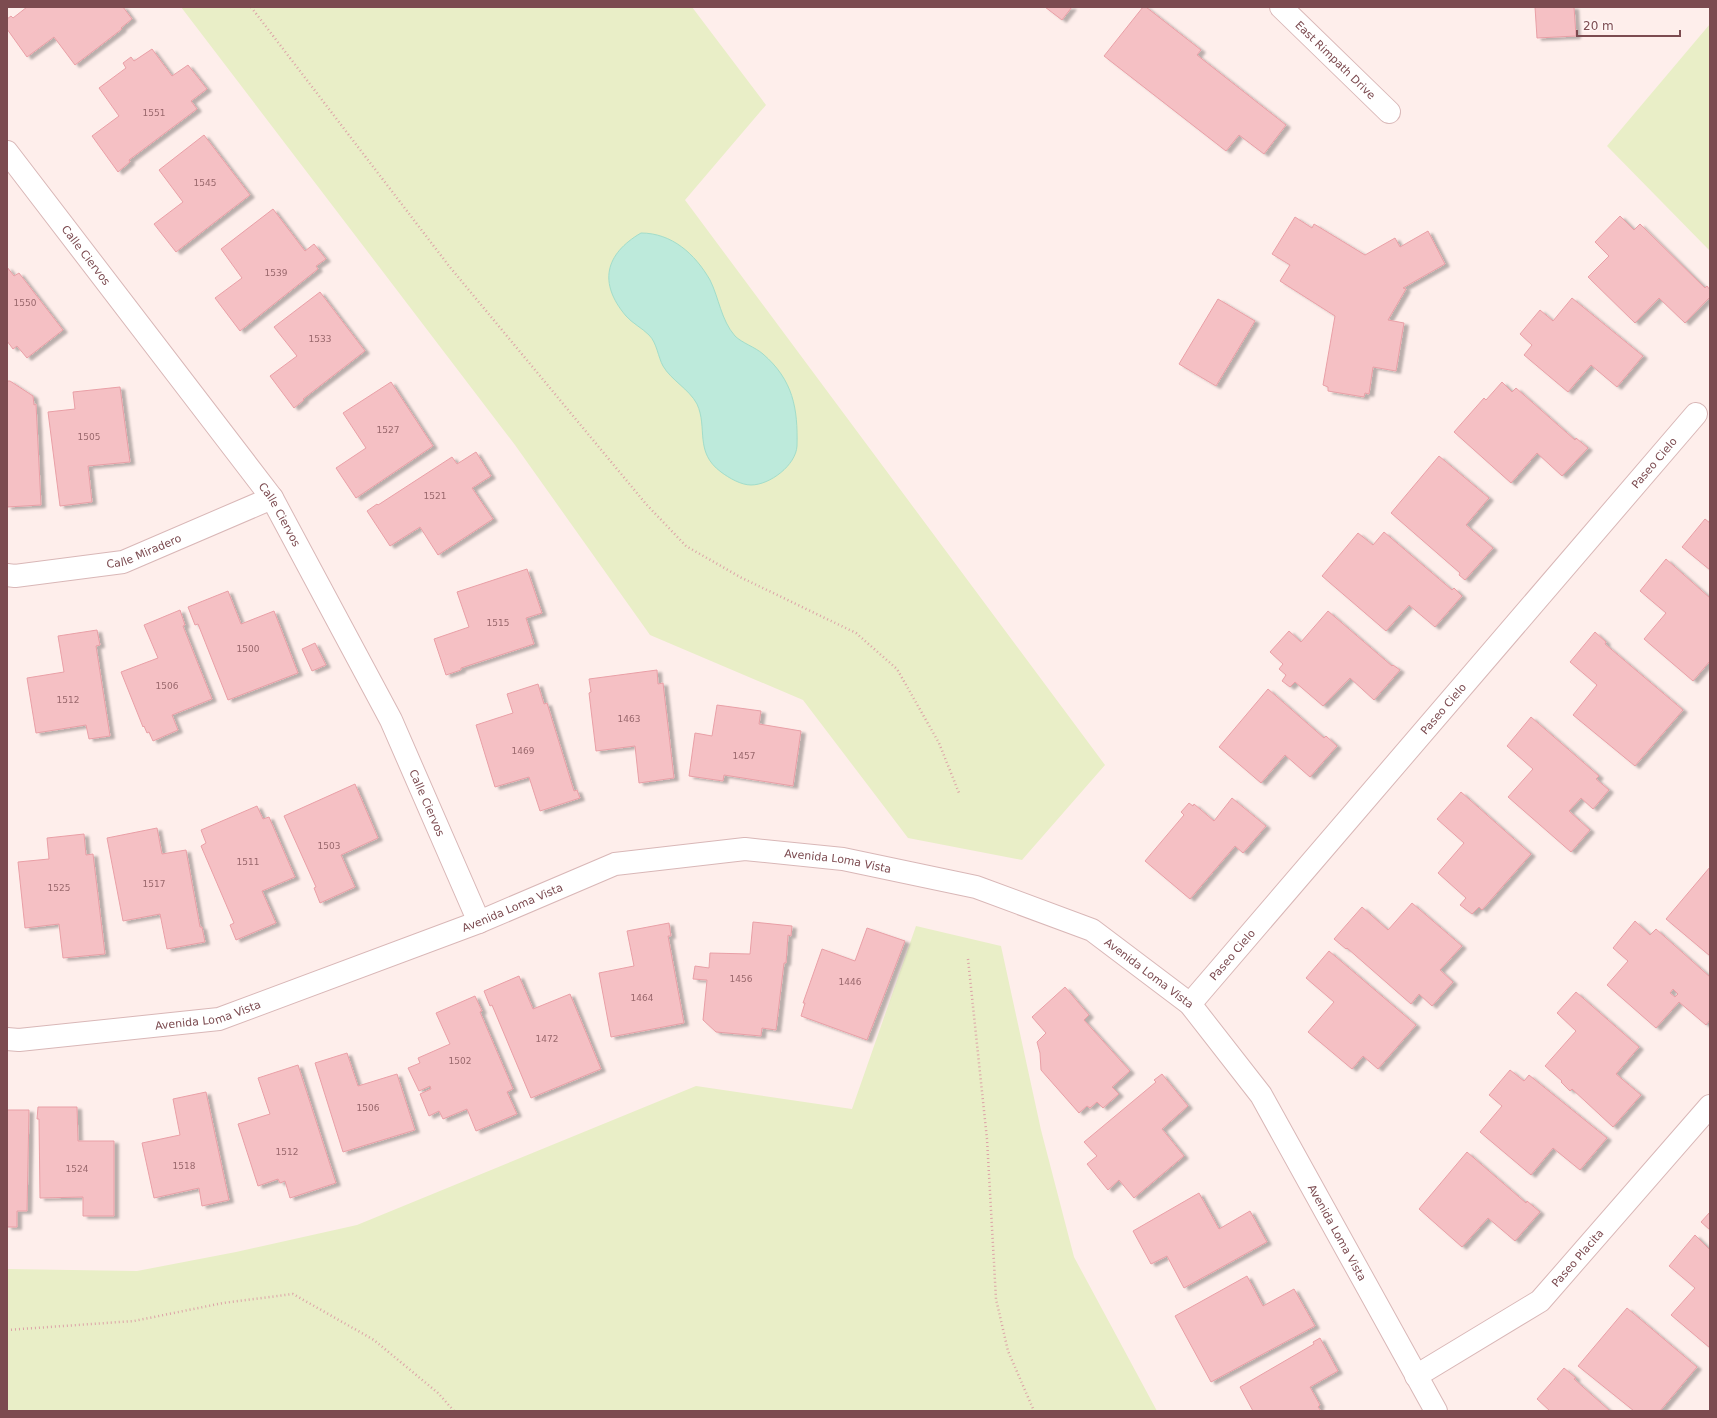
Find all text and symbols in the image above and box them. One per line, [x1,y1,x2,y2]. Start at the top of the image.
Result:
scale bar [1577,12,1680,38]
street label: East Rimpath Drive [1292,19,1378,102]
text: 20 m [1583,19,1614,33]
house number: 1551 [143,108,165,118]
house number: 1545 [194,178,216,188]
street label: Calle Ciervos [59,223,113,288]
house number: 1539 [265,268,288,278]
house number: 1550 [14,298,37,308]
house number: 1533 [309,334,331,344]
house number: 1527 [377,425,399,435]
house number: 1505 [78,432,100,442]
street label: Paseo Cielo [1629,435,1680,491]
street label: Calle Ciervos [256,480,303,549]
house number: 1521 [424,491,446,501]
street label: Calle Miradero [106,532,184,571]
house number: 1515 [487,618,509,628]
house number: 1500 [237,644,260,654]
house number: 1506 [156,681,179,691]
street label: Paseo Cielo [1418,681,1469,737]
house number: 1512 [57,695,79,705]
house number: 1463 [618,714,640,724]
house number: 1469 [512,746,535,756]
house number: 1457 [733,751,755,761]
street label: Calle Ciervos [406,767,447,839]
house number: 1503 [318,841,340,851]
street label: Avenida Loma Vista [784,847,892,876]
house number: 1511 [237,857,259,867]
house number: 1517 [143,879,165,889]
street label: Avenida Loma Vista [460,881,565,935]
house number: 1525 [48,883,70,893]
street label: Paseo Cielo [1207,927,1258,983]
street label: Avenida Loma Vista [1102,936,1196,1011]
house number: 1456 [730,974,753,984]
house number: 1446 [839,977,862,987]
house number: 1464 [631,993,654,1003]
street label: Avenida Loma Vista [154,998,263,1033]
house number: 1472 [536,1034,558,1044]
house number: 1502 [449,1056,471,1066]
house number: 1506 [357,1103,380,1113]
house number: 1512 [276,1147,298,1157]
house number: 1518 [173,1161,196,1171]
house number: 1524 [66,1164,89,1174]
street label: Avenida Loma Vista [1305,1182,1369,1283]
street label: Paseo Placita [1549,1227,1607,1290]

